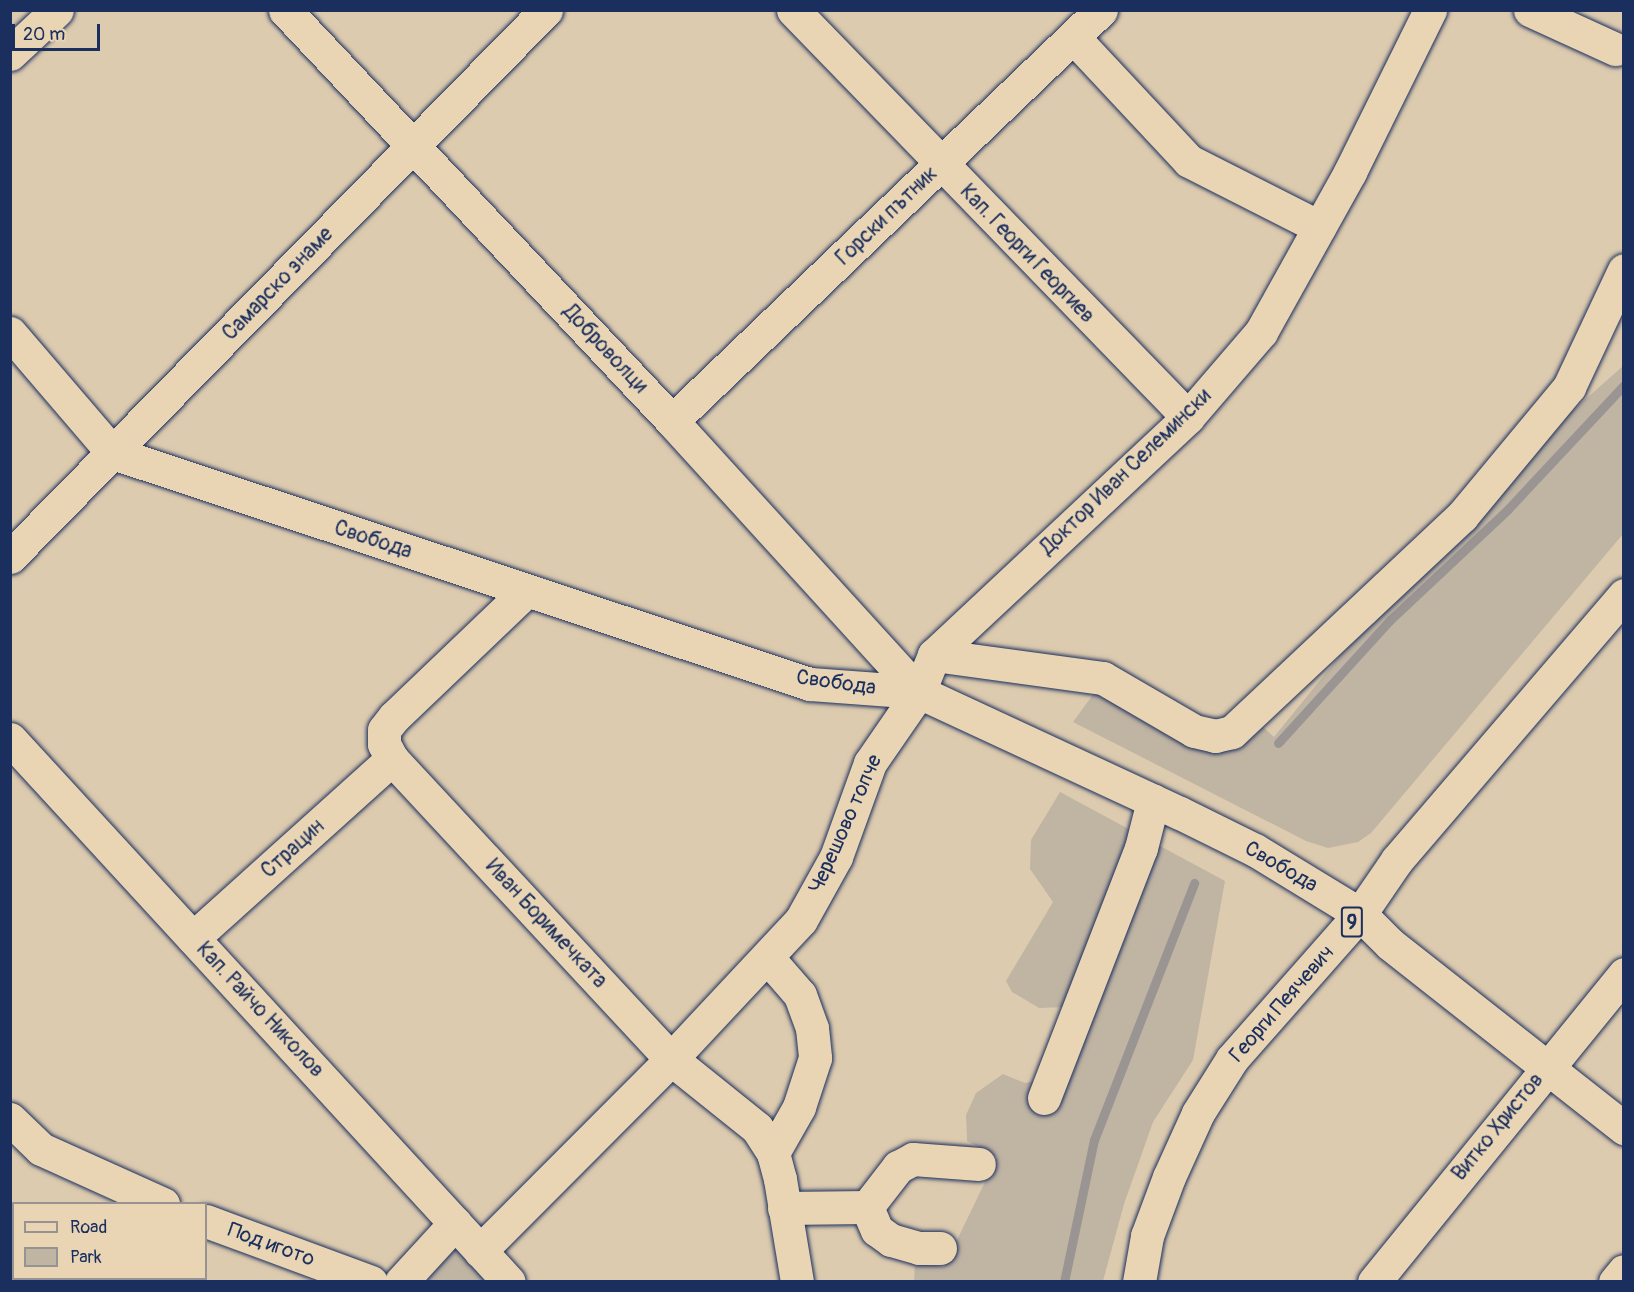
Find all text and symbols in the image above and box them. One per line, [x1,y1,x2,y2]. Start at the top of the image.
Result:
scale bar [15,12,104,50]
text: 20 m [23,23,65,46]
street label: Горски пътник [831,161,943,271]
street label: Кап. Георги Георгиев [954,179,1100,329]
street label: Самарско знаме [217,222,339,346]
street label: Доброволци [557,299,653,399]
street label: Доктор Иван Селемински [1035,384,1217,560]
street label: Свобода [331,516,415,564]
street label: Свобода [795,665,877,701]
street label: Черешово топче [804,751,888,897]
street label: Страцин [256,814,330,884]
street label: Свобода [1240,836,1322,898]
street label: Иван Боримечката [480,855,612,993]
road number: 9 [1340,905,1364,939]
street label: Кап. Райчо Николов [191,937,329,1083]
street label: Георги Пеячевич [1224,940,1340,1068]
street label: Витко Христов [1447,1068,1549,1186]
legend [12,1202,207,1280]
text: Road [70,1216,107,1239]
street label: Под игото [224,1218,318,1272]
text: Park [70,1246,102,1269]

